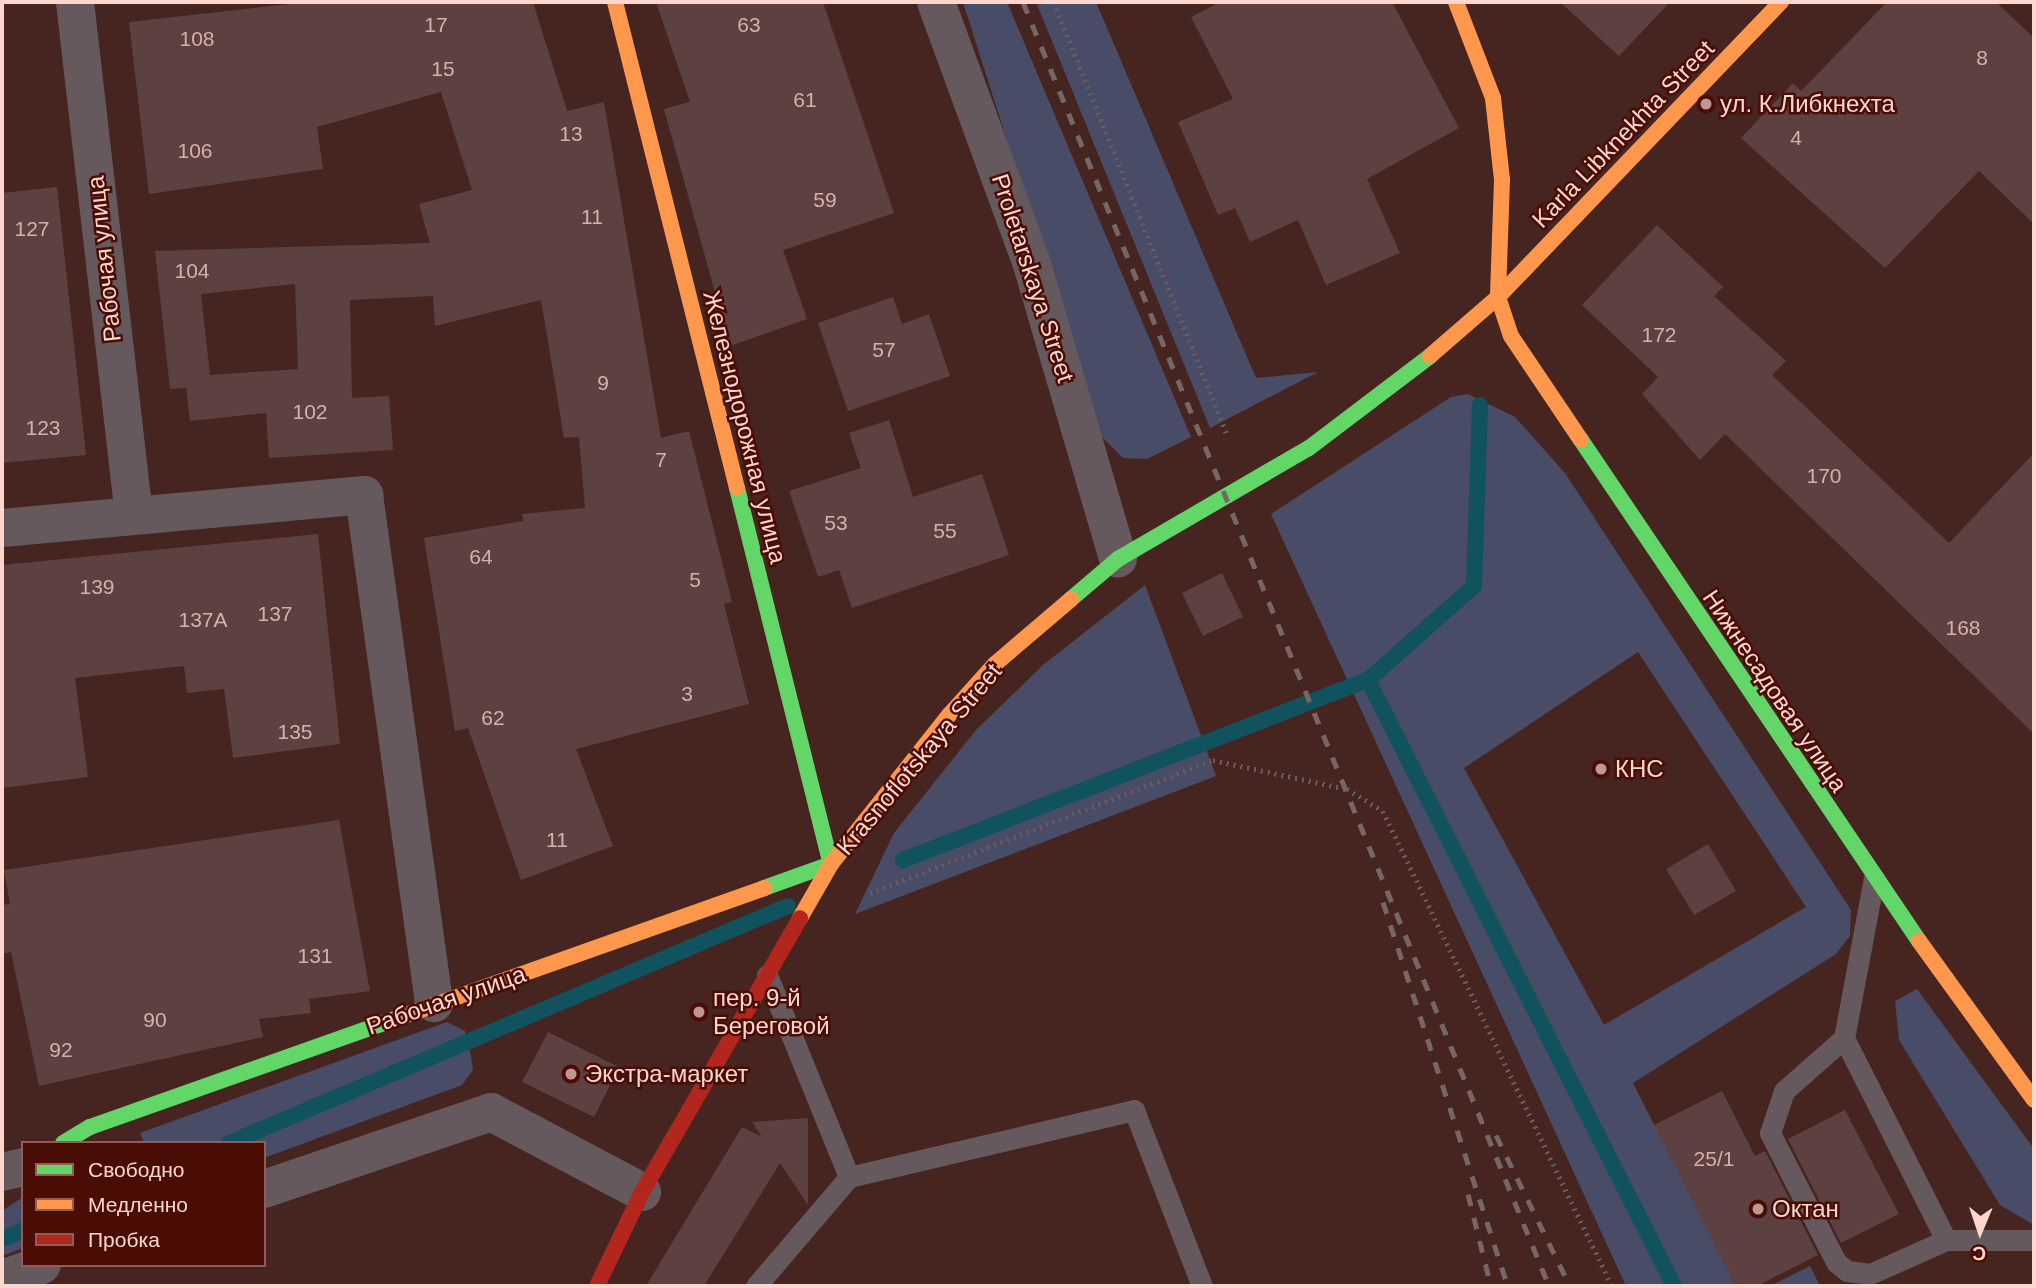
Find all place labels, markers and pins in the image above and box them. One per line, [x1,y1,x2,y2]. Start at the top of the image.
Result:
place label: ул. К.Либкнехта [1720,90,1895,118]
marker: ул. К.Либкнехта [1698,96,1714,112]
place label: КНС [1615,755,1664,783]
marker: КНС [1593,761,1609,777]
place label: пер. 9-й Береговой [713,984,830,1040]
marker: пер. 9-й Береговой [691,1004,707,1020]
place label: Экстра-маркет [585,1060,748,1088]
marker: Экстра-маркет [563,1066,579,1082]
place label: Октан [1772,1195,1839,1223]
marker: Октан [1750,1201,1766,1217]

